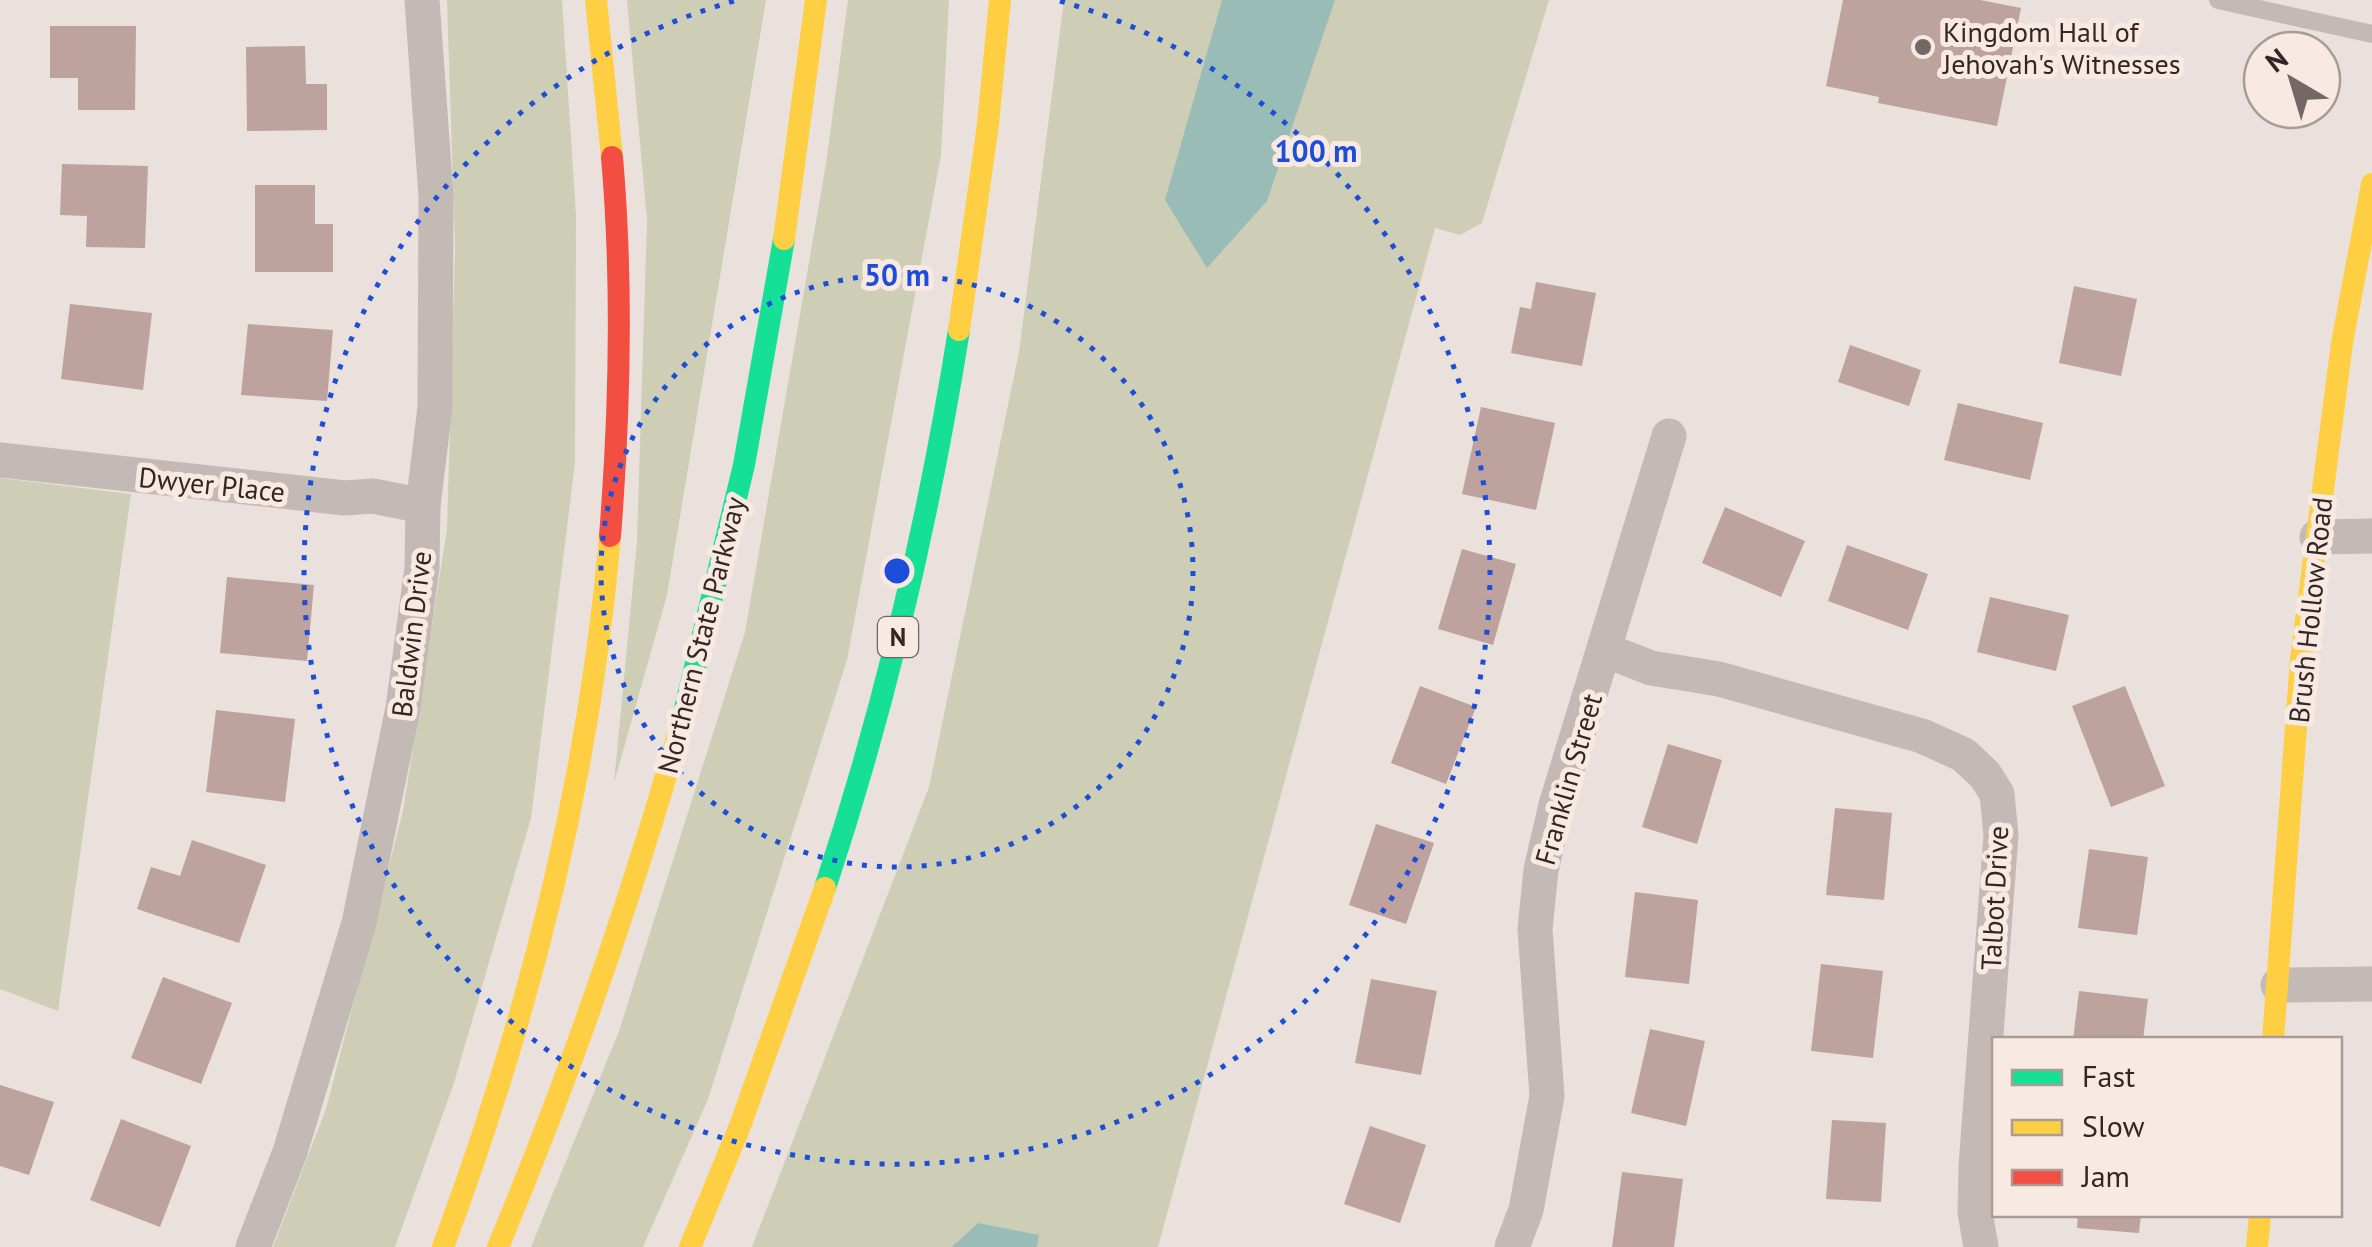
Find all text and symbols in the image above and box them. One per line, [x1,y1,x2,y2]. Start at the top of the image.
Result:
place label: Kingdom Hall of Jehovah's Witnesses [1942,13,2180,82]
north arrow [2242,30,2342,130]
marker: Kingdom Hall of Jehovah's Witnesses [1912,36,1934,58]
text: N [2258,40,2295,80]
text: 100 m [1275,131,1357,170]
text: 50 m [864,255,930,294]
street label: Dwyer Place [137,458,287,510]
street label: Northern State Parkway [649,493,753,777]
street label: Brush Hollow Road [2280,495,2340,725]
street label: Baldwin Drive [382,549,440,719]
centre of rings [879,553,915,589]
road number: N [878,617,918,657]
street label: Franklin Street [1526,689,1610,869]
street label: Talbot Drive [1972,825,2016,971]
legend [1992,1037,2342,1217]
text: Fast [2082,1056,2135,1095]
text: Slow [2082,1106,2145,1145]
text: Jam [2080,1156,2130,1195]

